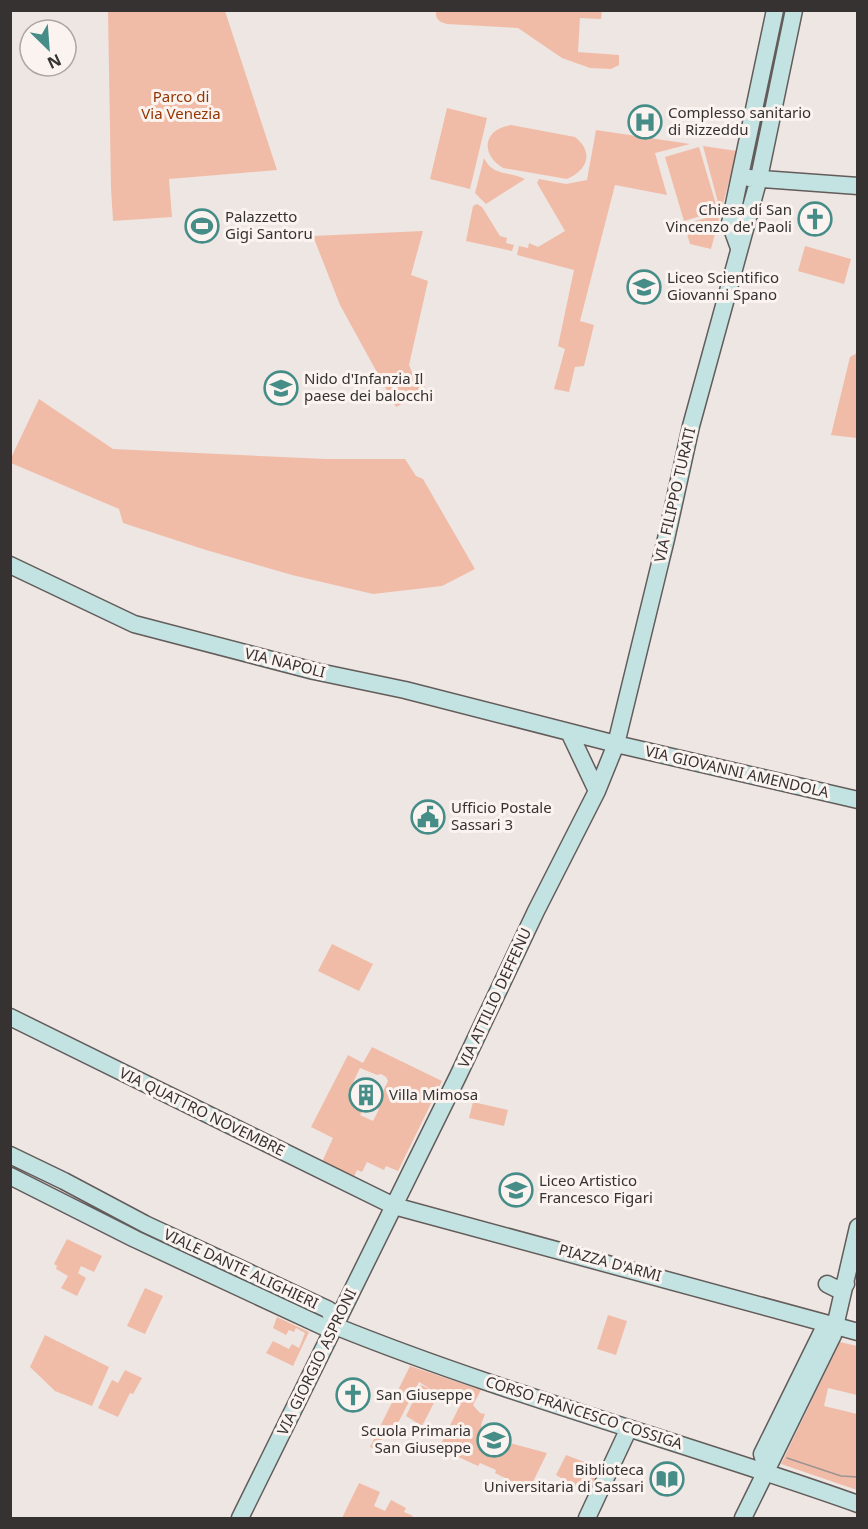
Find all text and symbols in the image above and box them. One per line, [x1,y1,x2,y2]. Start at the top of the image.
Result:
north arrow [18,18,78,78]
text: N [44,49,65,74]
park label: Parco di Via Venezia [141,86,221,123]
place label: Complesso sanitario di Rizzeddu [668,102,811,139]
hospital icon: Complesso sanitario di Rizzeddu [627,104,663,140]
place label: Chiesa di San Vincenzo de' Paoli [666,199,792,236]
church icon: Chiesa di San Vincenzo de' Paoli [797,201,833,237]
place label: Palazzetto Gigi Santoru [225,206,313,243]
sports icon: Palazzetto Gigi Santoru [184,208,220,244]
place label: Liceo Scientifico Giovanni Spano [667,267,779,304]
school or university icon: Liceo Scientifico Giovanni Spano [626,269,662,305]
place label: Nido d'Infanzia Il paese dei balocchi [304,368,433,405]
school or university icon: Nido d'Infanzia Il paese dei balocchi [263,370,299,406]
street label: VIA FILIPPO TURATI [649,425,699,564]
street label: VIA NAPOLI [243,642,328,682]
street label: VIA GIOVANNI AMENDOLA [643,740,831,802]
place label: Ufficio Postale Sassari 3 [451,797,552,834]
public building icon: Ufficio Postale Sassari 3 [410,799,446,835]
street label: VIA ATTILIO DEFFENU [453,924,535,1071]
street label: VIA QUATTRO NOVEMBRE [116,1062,289,1160]
building icon: Villa Mimosa [348,1077,384,1113]
place label: Villa Mimosa [389,1084,478,1104]
place label: Liceo Artistico Francesco Figari [539,1170,653,1207]
school or university icon: Liceo Artistico Francesco Figari [498,1172,534,1208]
street label: VIALE DANTE ALIGHIERI [161,1223,322,1313]
street label: PIAZZA D'ARMI [557,1239,664,1285]
street label: VIA GIORGIO ASPRONI [272,1285,360,1438]
street label: CORSO FRANCESCO COSSIGA [483,1371,686,1454]
church icon: San Giuseppe [335,1377,371,1413]
place label: San Giuseppe [376,1384,472,1404]
place label: Scuola Primaria San Giuseppe [361,1420,471,1457]
school or university icon: Scuola Primaria San Giuseppe [476,1422,512,1458]
place label: Biblioteca Universitaria di Sassari [484,1459,644,1496]
library icon: Biblioteca Universitaria di Sassari [649,1461,685,1497]

